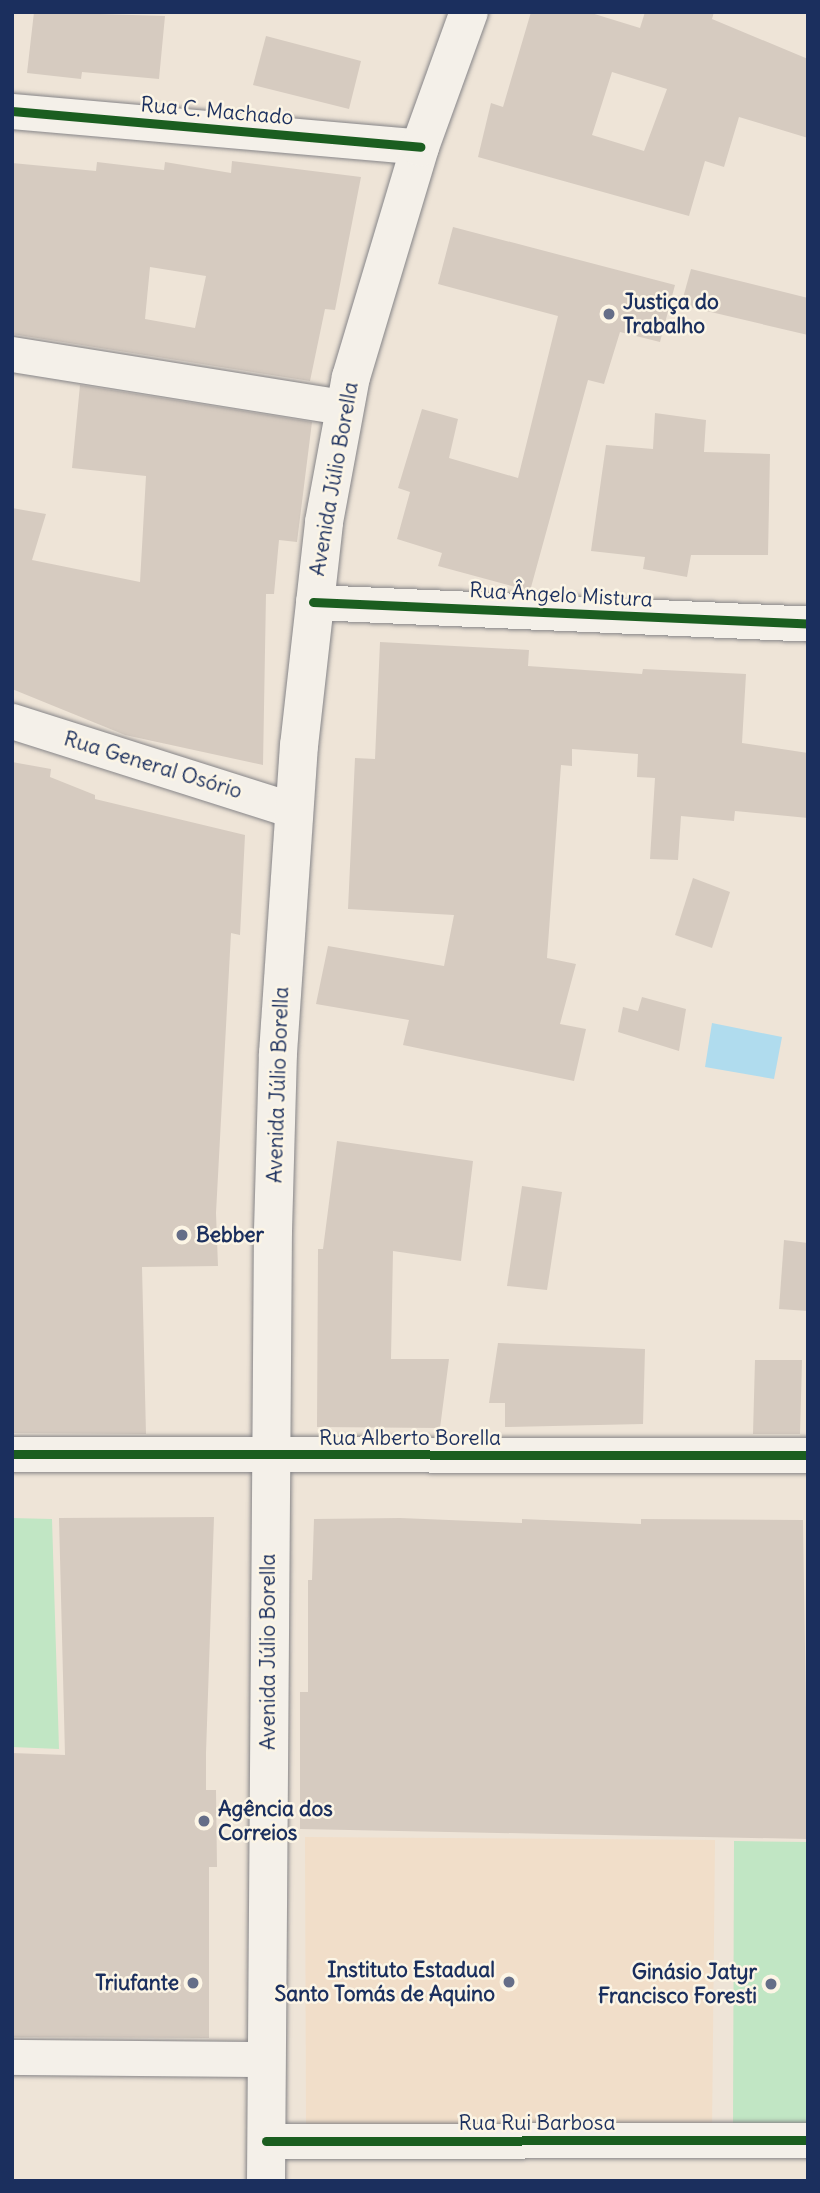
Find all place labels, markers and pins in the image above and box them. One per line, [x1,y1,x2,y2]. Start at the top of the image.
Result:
place label: Justiça do Trabalho [623,289,719,339]
marker: Justiça do Trabalho [601,306,617,322]
place label: Bebber [196,1222,264,1248]
marker: Bebber [174,1227,190,1243]
place label: Agência dos Correios [218,1796,333,1846]
marker: Agência dos Correios [196,1813,212,1829]
place label: Instituto Estadual Santo Tomás de Aquino [275,1957,495,2007]
place label: Ginásio Jatyr Francisco Foresti [598,1959,757,2009]
place label: Triufante [95,1970,179,1996]
marker: Instituto Estadual Santo Tomás de Aquino [501,1974,517,1990]
marker: Triufante [185,1975,201,1991]
marker: Ginásio Jatyr Francisco Foresti [763,1976,779,1992]

